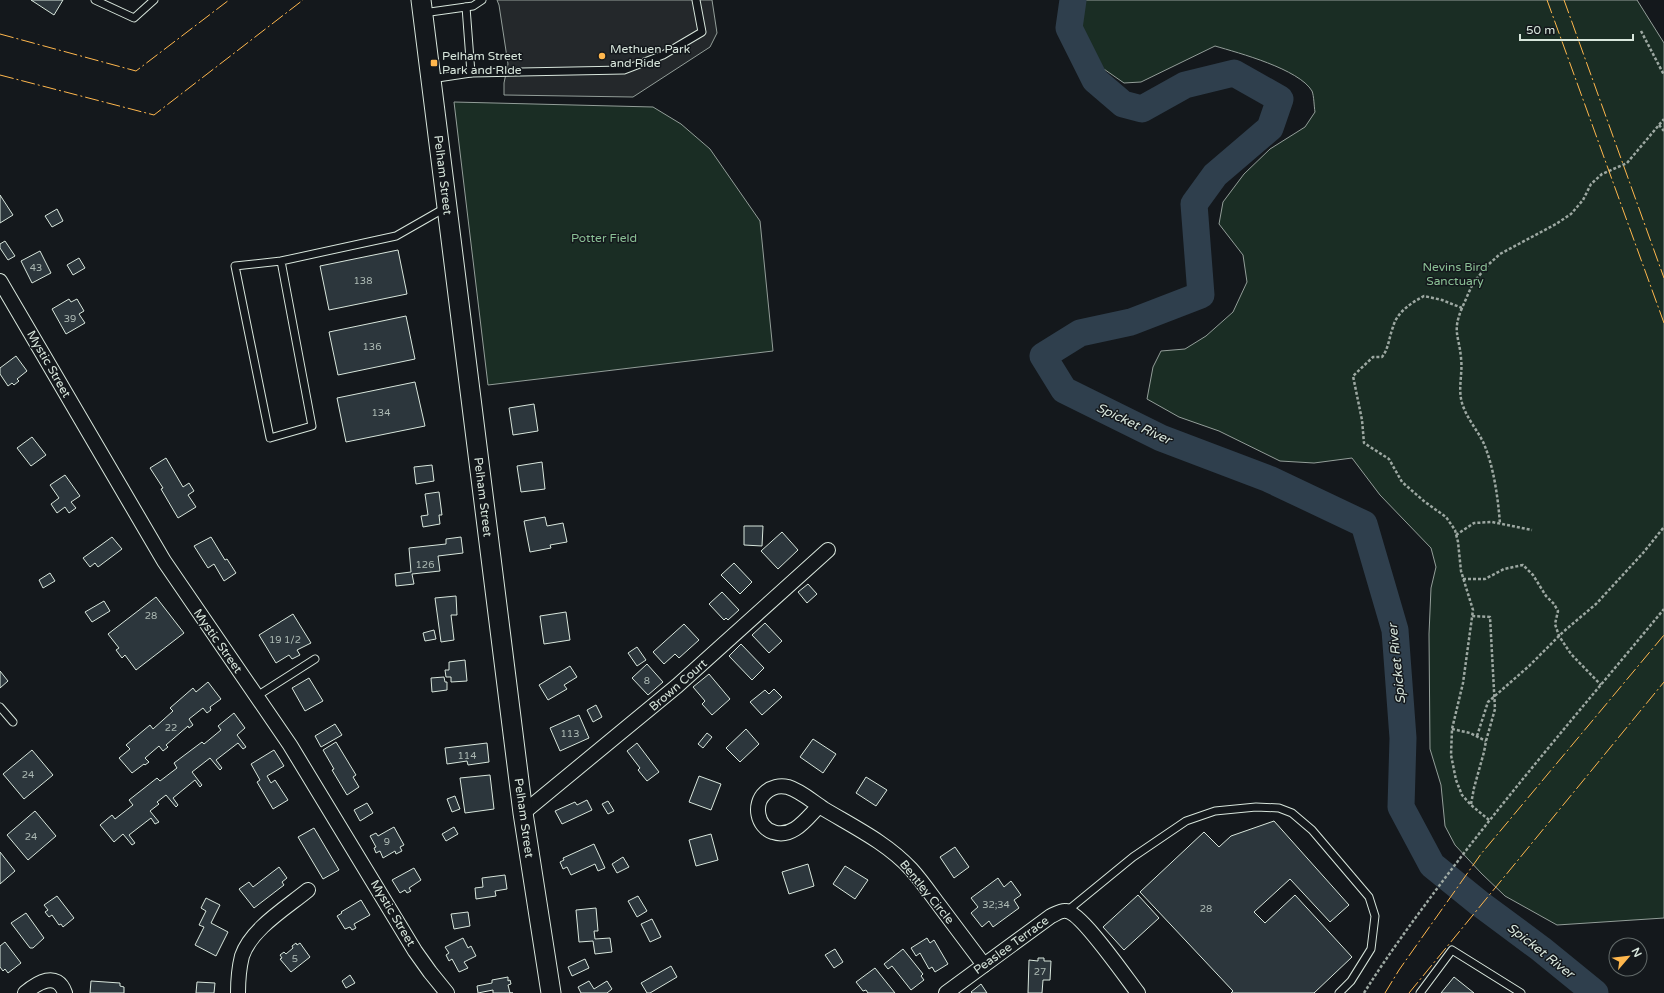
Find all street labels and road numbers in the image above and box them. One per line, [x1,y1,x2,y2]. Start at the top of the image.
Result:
street label: Pelham Street [431,134,455,216]
street label: Mystic Street [24,328,74,400]
street label: Pelham Street [471,456,495,538]
street label: Mystic Street [191,606,245,676]
street label: Brown Court [646,656,710,714]
street label: Pelham Street [511,777,537,859]
street label: Bentley Circle [897,857,957,927]
street label: Mystic Street [368,877,419,949]
street label: Peaslee Terrace [971,913,1051,977]

